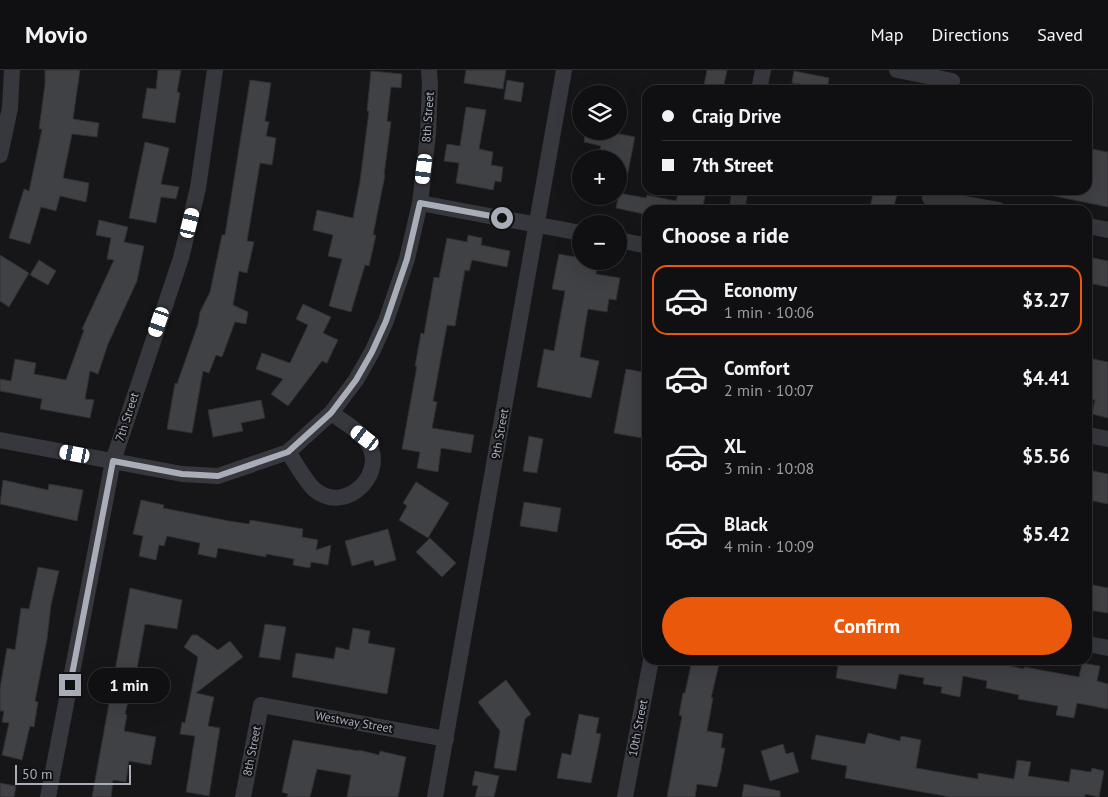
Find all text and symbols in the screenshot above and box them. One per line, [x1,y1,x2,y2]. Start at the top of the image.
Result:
text: Movio [25,19,88,50]
text: Map [871,23,903,46]
text: Directions [931,23,1009,46]
text: Saved [1037,23,1083,46]
map controls [572,85,627,270]
button: layers [572,85,627,140]
street label: 8th Street [418,91,437,143]
text: Craig Drive [692,104,781,128]
button: + [572,150,627,205]
car [414,153,433,185]
text: 7th Street [692,153,773,177]
car [179,207,200,239]
route start [491,207,513,229]
button: − [572,215,627,270]
text: Choose a ride [662,221,789,249]
icon: car [664,278,709,323]
text: Economy [724,278,797,302]
text: $3.27 [1022,288,1070,312]
text: 1 min · 10:06 [724,302,814,322]
car [147,305,170,339]
icon: car [664,356,709,401]
text: Comfort [724,356,790,380]
text: $4.41 [1022,366,1070,390]
text: 2 min · 10:07 [724,380,814,400]
street label: 7th Street [112,390,141,443]
street label: 9th Street [488,407,511,460]
car [348,423,381,453]
icon: car [664,434,709,479]
text: XL [724,434,746,458]
car [58,444,91,464]
text: $5.56 [1022,444,1070,468]
text: 3 min · 10:08 [724,458,814,478]
icon: car [664,512,709,557]
text: Black [724,512,768,536]
text: $5.42 [1022,522,1070,546]
text: 4 min · 10:09 [724,536,814,556]
button: Confirm [662,597,1072,655]
callout: 1 min [88,668,170,702]
route end [59,674,81,696]
text: 1 min [109,675,149,695]
street label: 10th Street [625,698,650,758]
street label: Westway Street [314,707,394,736]
street label: 8th Street [239,724,264,777]
scale bar [15,762,131,785]
text: 50 m [22,765,52,783]

